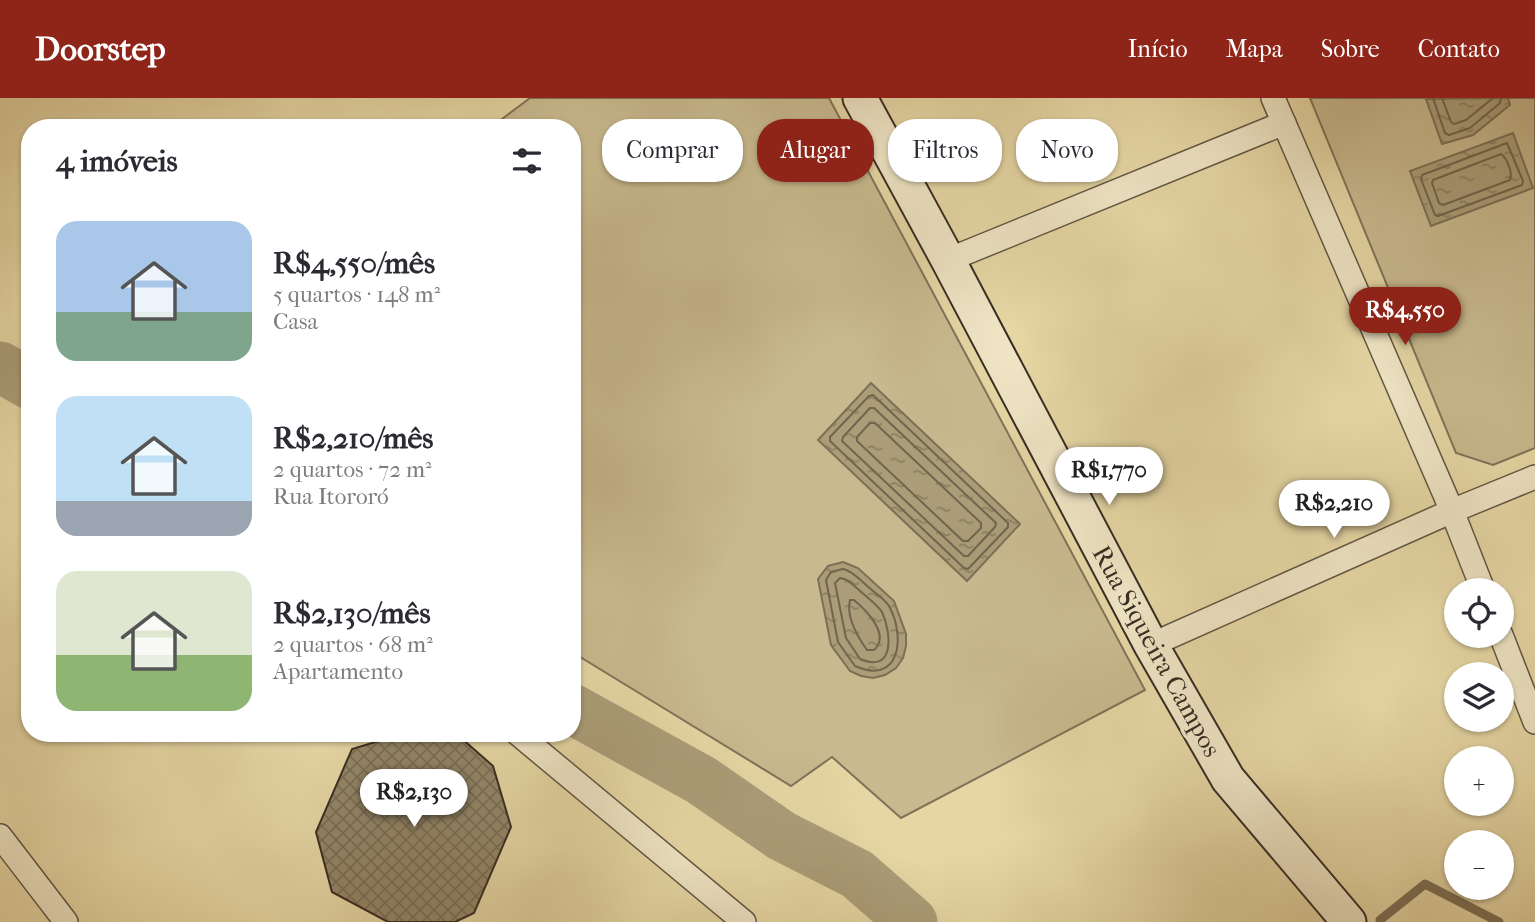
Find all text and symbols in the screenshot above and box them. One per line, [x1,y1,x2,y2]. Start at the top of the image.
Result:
text: Doorstep [35,30,166,69]
text: Início [1128,35,1188,63]
text: Mapa [1226,35,1283,63]
text: Sobre [1321,35,1380,63]
text: Contato [1418,35,1500,63]
chip: Comprar [602,119,743,182]
chip: Alugar [757,119,874,182]
chip: Filtros [888,119,1002,182]
chip: Novo [1016,119,1118,182]
icon: filters [508,142,546,180]
text: 4 imóveis [56,144,178,179]
text: R$4,550/mês [273,246,435,281]
icon: home [112,249,196,333]
text: 5 quartos · 148 m² [273,281,440,308]
pin: R$4,550 [1340,288,1470,347]
text: R$4,550 [1365,296,1445,323]
text: Casa [273,308,318,335]
text: R$2,210/mês [273,421,433,456]
icon: home [112,424,196,508]
pin: R$1,770 [1044,448,1174,507]
text: 2 quartos · 72 m² [273,456,432,483]
text: R$1,770 [1071,456,1147,483]
pin: R$2,210 [1269,480,1399,540]
text: Rua Itororó [273,483,389,510]
text: R$2,210 [1295,489,1373,516]
street label: Rua Siqueira Campos [1086,540,1228,762]
map controls [1444,578,1514,900]
button: locate [1444,578,1514,648]
text: R$2,130/mês [273,596,431,631]
icon: home [112,599,196,683]
text: 2 quartos · 68 m² [273,631,433,658]
text: Apartamento [273,658,403,685]
button: layers [1444,662,1514,732]
button: + [1444,746,1514,816]
pin: R$2,130 [349,770,479,829]
text: R$2,130 [376,778,452,805]
button: − [1444,830,1514,900]

